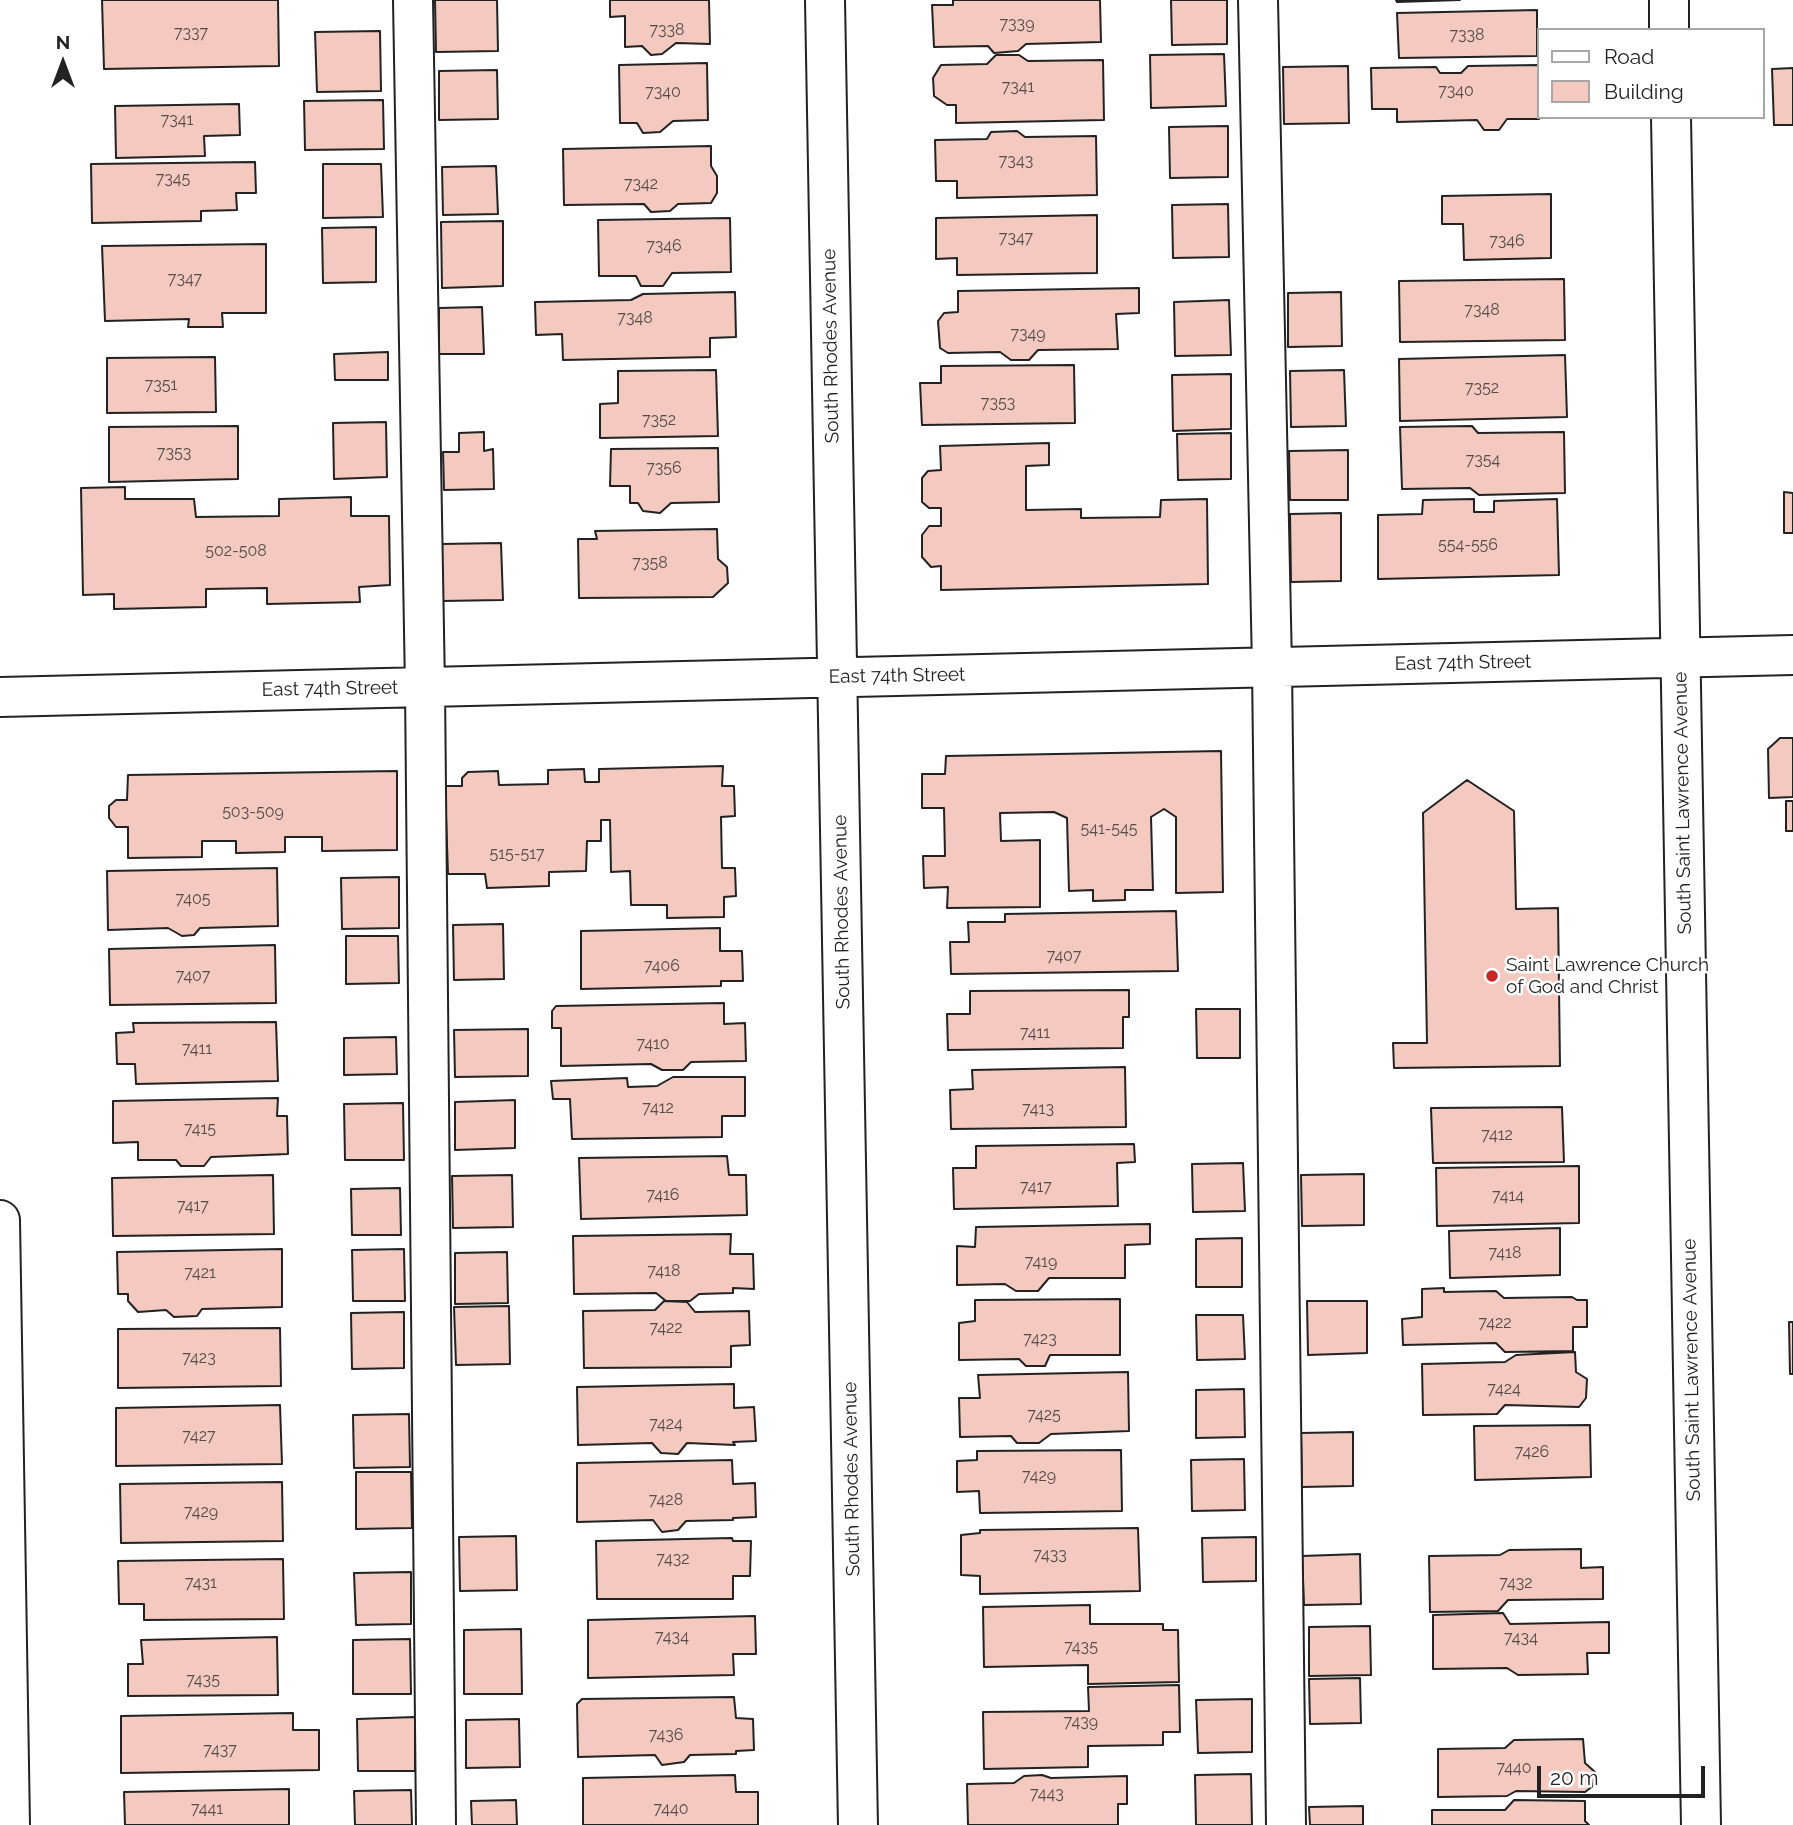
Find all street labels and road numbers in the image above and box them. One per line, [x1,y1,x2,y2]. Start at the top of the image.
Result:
street label: South Rhodes Avenue [818,248,844,444]
street label: East 74th Street [1394,650,1532,676]
street label: East 74th Street [828,663,966,689]
street label: South Saint Lawrence Avenue [1669,671,1697,935]
street label: East 74th Street [261,676,399,702]
street label: South Rhodes Avenue [829,814,855,1010]
street label: South Saint Lawrence Avenue [1678,1238,1706,1502]
street label: South Rhodes Avenue [839,1381,865,1577]

